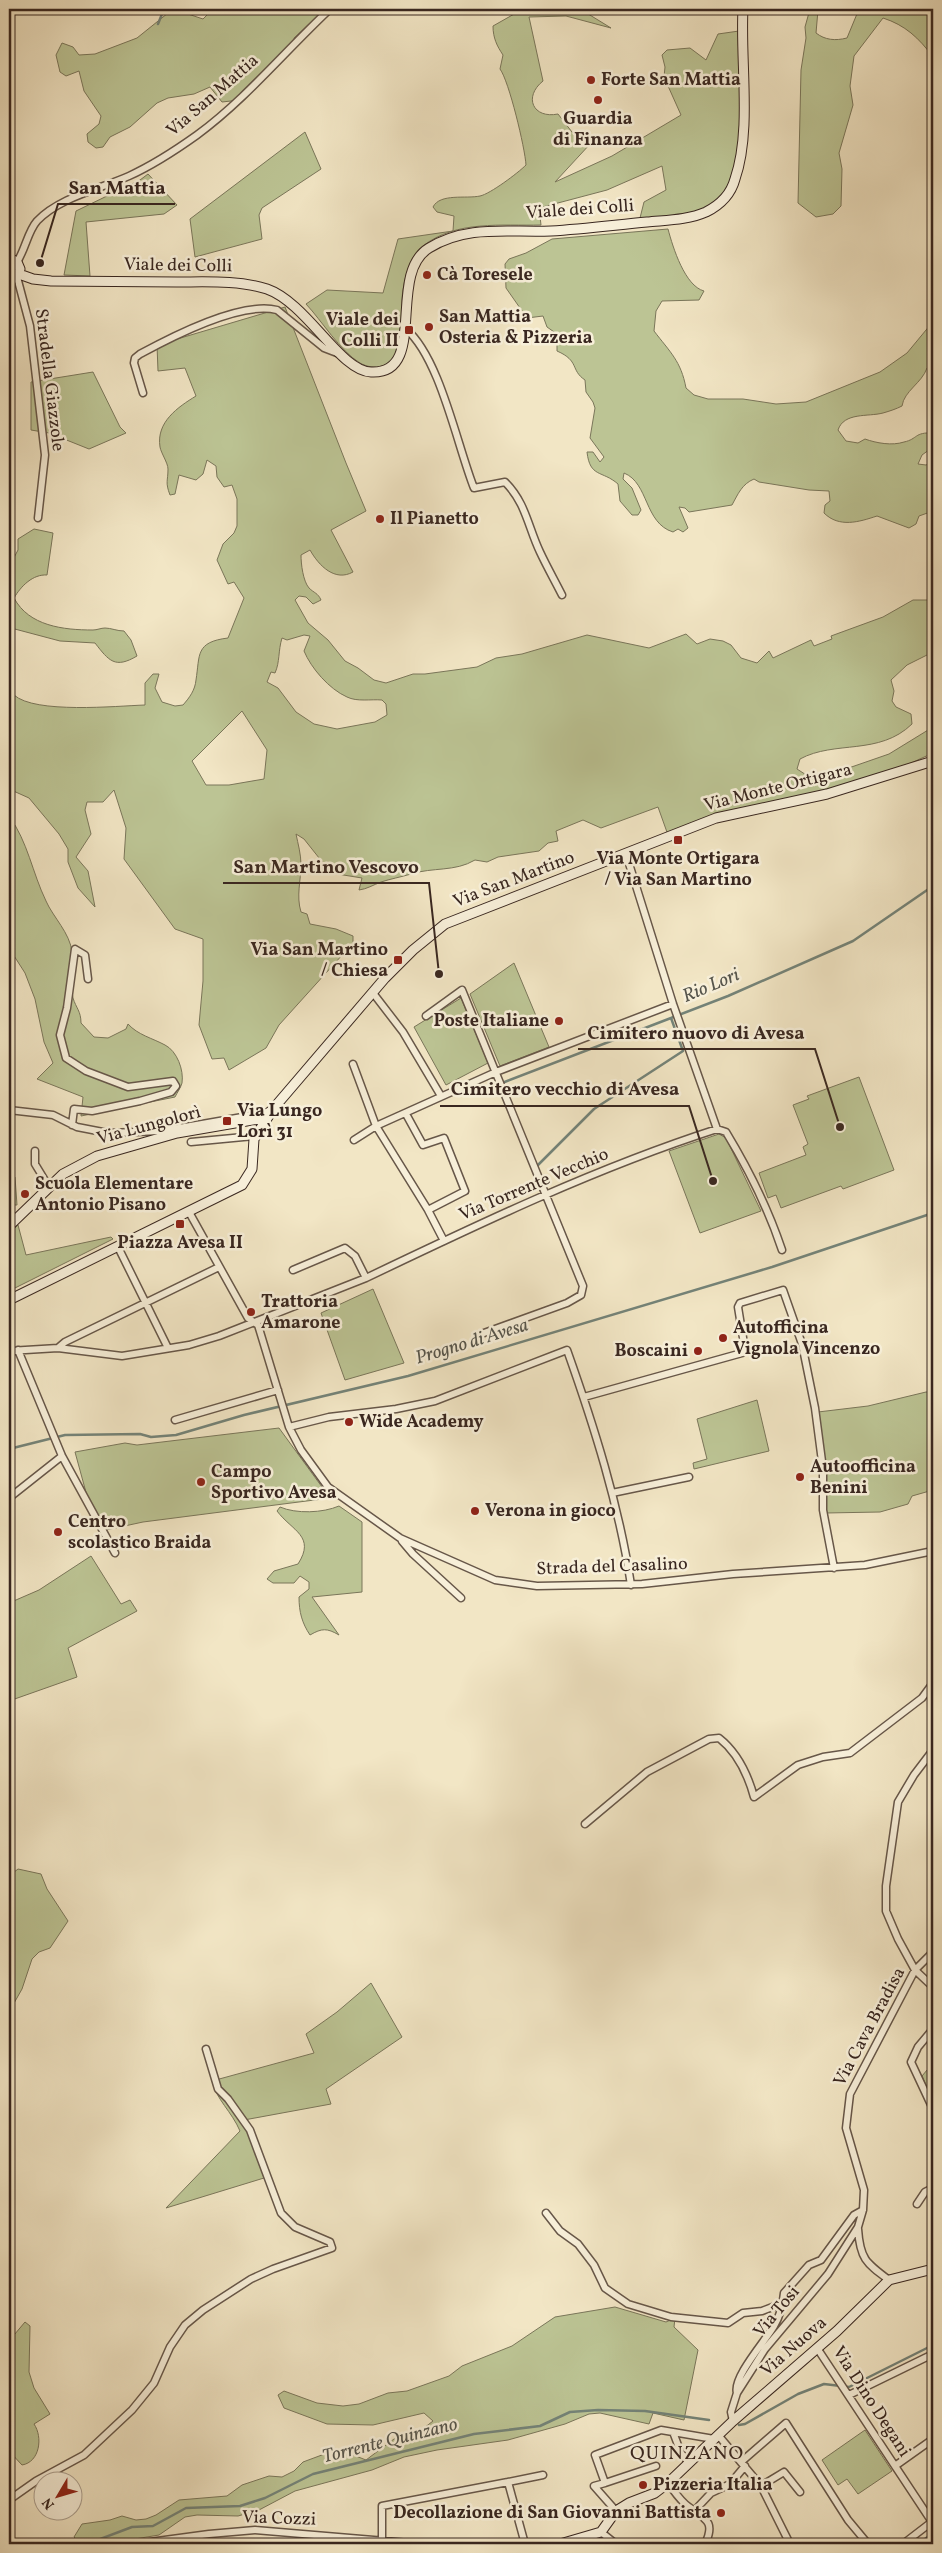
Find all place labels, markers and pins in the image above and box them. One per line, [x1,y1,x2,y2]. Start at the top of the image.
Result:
place label: Forte San Mattia [601,68,741,93]
marker: Forte San Mattia [585,74,597,86]
marker: Guardia di Finanza [592,94,604,106]
place label: Guardia di Finanza [553,107,643,153]
callout: San Mattia [58,170,175,204]
place label: Cà Toresele [437,263,533,288]
marker: Cà Toresele [421,269,433,281]
place label: San Mattia Osteria & Pizzeria [439,305,593,351]
place label: Viale dei Colli II [326,308,399,354]
marker: San Mattia Osteria & Pizzeria [423,321,435,333]
marker: Viale dei Colli II [403,324,415,336]
place label: Il Pianetto [390,507,479,532]
marker: Il Pianetto [374,513,386,525]
marker: Via Monte Ortigara / Via San Martino [672,834,684,846]
place label: Via Monte Ortigara / Via San Martino [596,847,760,893]
callout: San Martino Vescovo [223,849,429,883]
place label: Via San Martino / Chiesa [250,938,388,984]
marker: Via San Martino / Chiesa [392,954,404,966]
place label: Poste Italiane [433,1009,549,1034]
marker: Poste Italiane [553,1015,565,1027]
callout: Cimitero nuovo di Avesa [578,1015,815,1049]
callout: Cimitero vecchio di Avesa [440,1072,689,1106]
place label: Via Lungo Lorì 31 [237,1099,322,1145]
marker: Via Lungo Lorì 31 [221,1115,233,1127]
place label: Scuola Elementare Antonio Pisano [35,1172,193,1218]
marker: Scuola Elementare Antonio Pisano [19,1188,31,1200]
marker: Piazza Avesa II [174,1218,186,1230]
place label: Piazza Avesa II [117,1231,243,1256]
place label: Trattoria Amarone [261,1290,340,1336]
marker: Trattoria Amarone [245,1306,257,1318]
place label: Autofficina Vignola Vincenzo [733,1316,880,1362]
marker: Autofficina Vignola Vincenzo [717,1332,729,1344]
place label: Boscaini [615,1339,688,1364]
marker: Boscaini [692,1345,704,1357]
place label: Wide Academy [359,1410,484,1435]
marker: Wide Academy [343,1416,355,1428]
place label: Autoofficina Benini [810,1455,916,1501]
place label: Campo Sportivo Avesa [211,1460,337,1506]
marker: Autoofficina Benini [794,1471,806,1483]
marker: Campo Sportivo Avesa [195,1476,207,1488]
place label: Verona in gioco [485,1499,616,1524]
marker: Verona in gioco [469,1505,481,1517]
place label: Centro scolastico Braida [68,1510,212,1556]
marker: Centro scolastico Braida [52,1526,64,1538]
place label: Pizzeria Italia [653,2473,773,2498]
marker: Pizzeria Italia [637,2479,649,2491]
place label: Decollazione di San Giovanni Battista [393,2501,711,2526]
marker: Decollazione di San Giovanni Battista [715,2507,727,2519]

